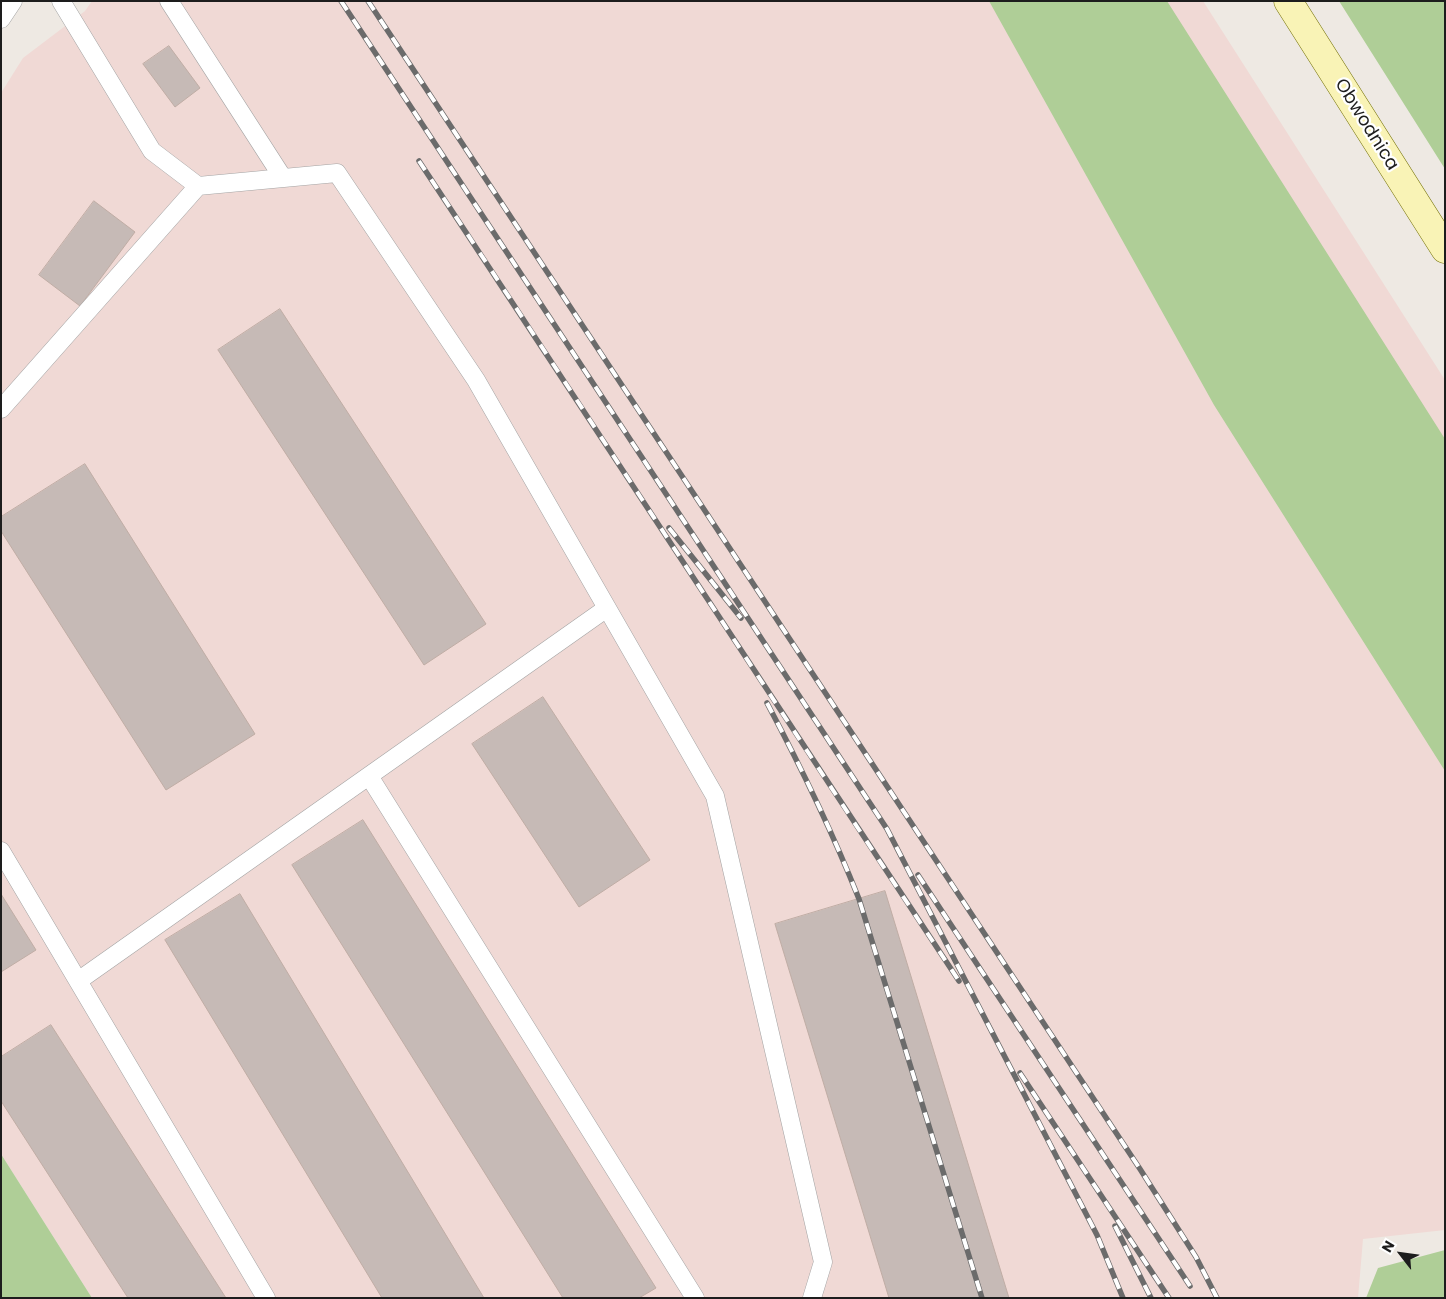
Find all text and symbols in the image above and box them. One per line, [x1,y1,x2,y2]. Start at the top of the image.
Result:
street label: Obwodnica [1329,75,1403,175]
north arrow [1376,1229,1426,1279]
text: N [1377,1237,1399,1256]

